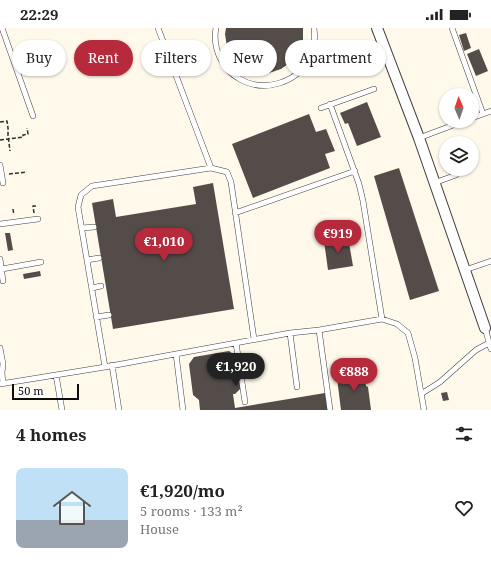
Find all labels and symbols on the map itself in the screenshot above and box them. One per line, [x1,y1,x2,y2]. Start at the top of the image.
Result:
north arrow [439,88,479,128]
pin: €919 [314,220,362,254]
pin: €1,010 [131,228,197,262]
pin: €1,920 [203,353,269,387]
pin: €888 [330,358,378,392]
scale bar [12,382,79,401]

